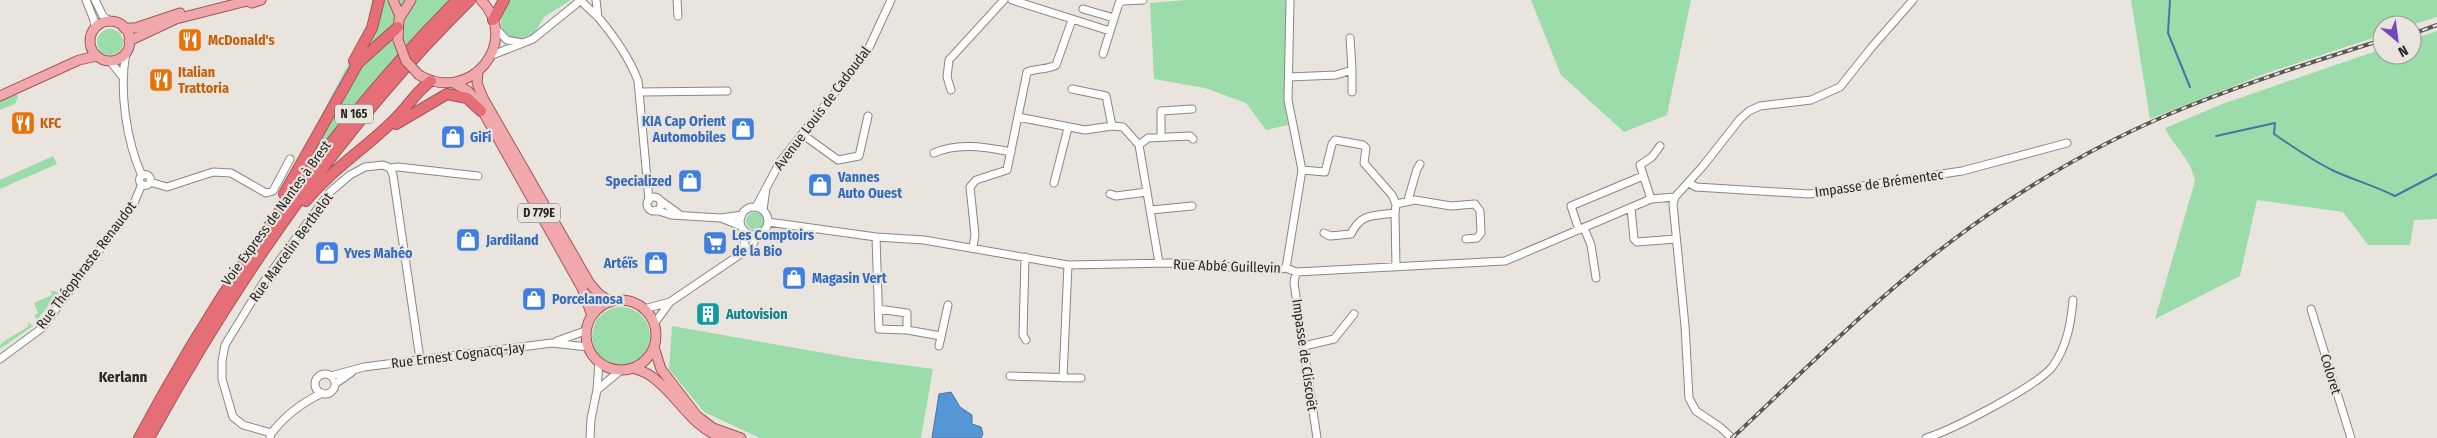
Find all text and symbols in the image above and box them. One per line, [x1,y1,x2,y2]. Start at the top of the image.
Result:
north arrow [2372,15,2422,65]
restaurant icon: McDonald's [177,27,203,53]
place label: McDonald's [208,32,275,49]
text: N [2395,41,2411,60]
street label: Avenue Louis de Cadoudal [770,43,875,173]
place label: Italian Trattoria [178,64,229,97]
restaurant icon: Italian Trattoria [148,67,174,93]
road number: N 165 [335,105,373,124]
restaurant icon: KFC [10,110,36,136]
place label: KIA Cap Orient Automobiles [642,113,727,146]
place label: KFC [40,115,62,132]
shop icon: KIA Cap Orient Automobiles [730,116,756,142]
shop icon: GiFi [440,124,466,150]
place label: GiFi [470,129,492,146]
street label: Voie Express de Nantes à Brest [218,137,335,289]
street label: Impasse de Brémentec [1814,166,1944,201]
shop icon: Specialized [677,168,703,194]
place label: Vannes Auto Ouest [837,169,903,202]
shop icon: Vannes Auto Ouest [807,172,833,198]
place label: Specialized [606,173,672,190]
street label: Rue Marcelin Berthelot [246,189,337,305]
street label: Rue Théophraste Renaudot [33,198,140,332]
road number: D 779E [518,204,560,222]
shop icon: Jardiland [455,227,481,253]
place label: Les Comptoirs de la Bio [732,227,814,260]
supermarket icon: Les Comptoirs de la Bio [702,230,728,256]
place label: Jardiland [485,232,539,249]
shop icon: Yves Mahéo [314,240,340,266]
place label: Yves Mahéo [343,245,413,262]
shop icon: Artéïs [643,250,669,276]
place label: Artéïs [603,255,638,272]
street label: Rue Abbé Guillevin [1173,256,1281,277]
shop icon: Magasin Vert [781,265,807,291]
place label: Magasin Vert [812,270,888,287]
shop icon: Porcelanosa [521,286,547,312]
place label: Porcelanosa [552,291,623,308]
street label: Impasse de Cliscoët [1288,298,1321,413]
building icon: Autovision [695,301,721,327]
place label: Autovision [725,306,788,323]
street label: Rue Ernest Cognacq-Jay [390,339,527,372]
street label: Coloret [2316,352,2345,397]
district label: Kerlann [99,368,148,386]

